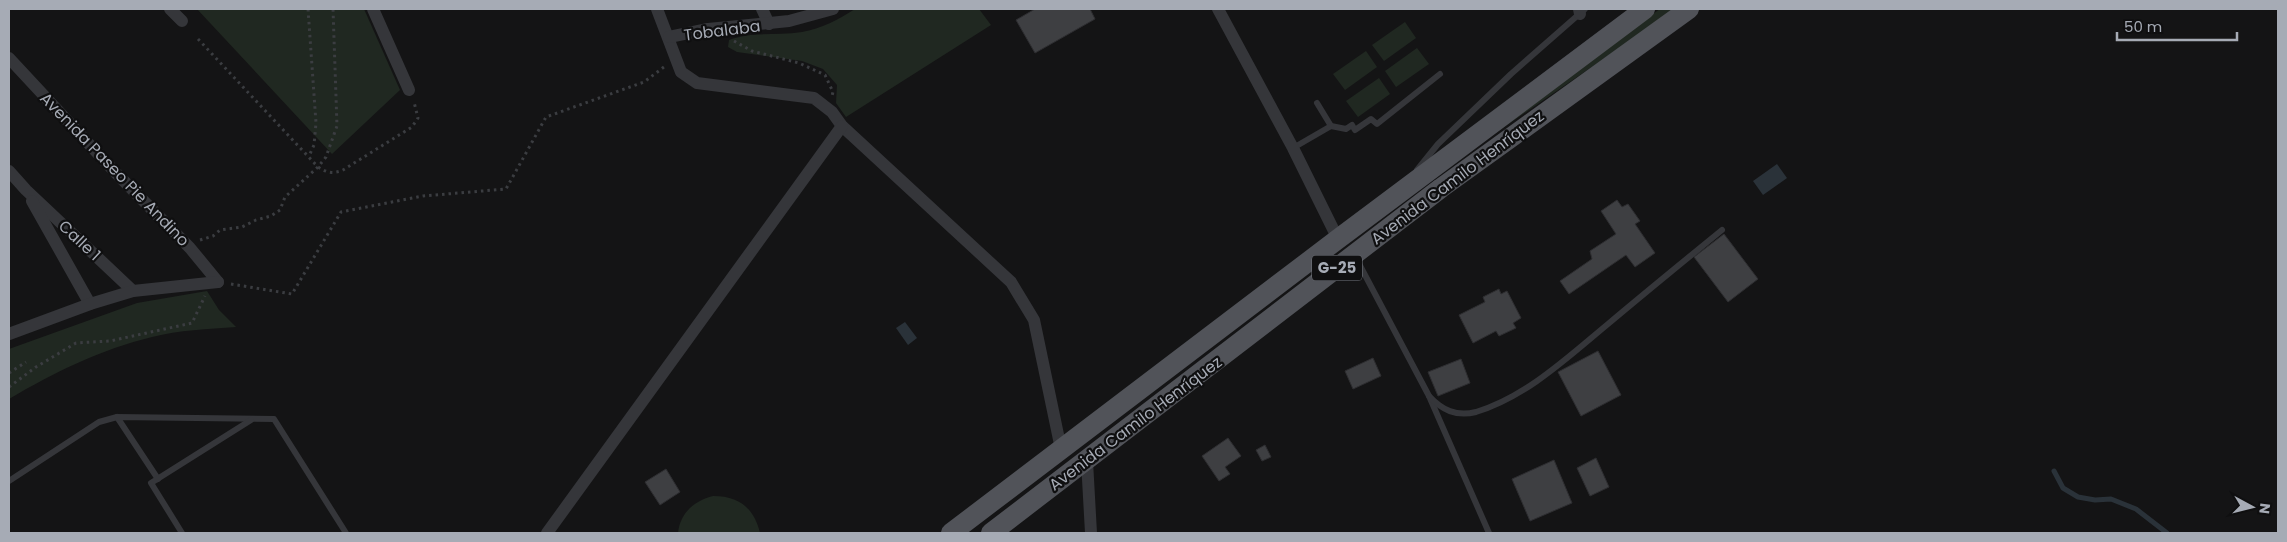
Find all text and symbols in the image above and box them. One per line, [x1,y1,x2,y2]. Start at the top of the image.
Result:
scale bar [2117,10,2237,42]
street label: Tobalaba [682,14,762,47]
text: 50 m [2124,16,2162,37]
street label: Avenida Paseo Pie Andino [35,87,195,252]
street label: Avenida Camilo Henríquez [1366,105,1549,250]
street label: Calle 1 [53,215,106,266]
road number: G-25 [1312,256,1362,280]
street label: Avenida Camilo Henríquez [1044,351,1227,496]
north arrow [2227,482,2277,532]
text: N [2254,502,2275,515]

